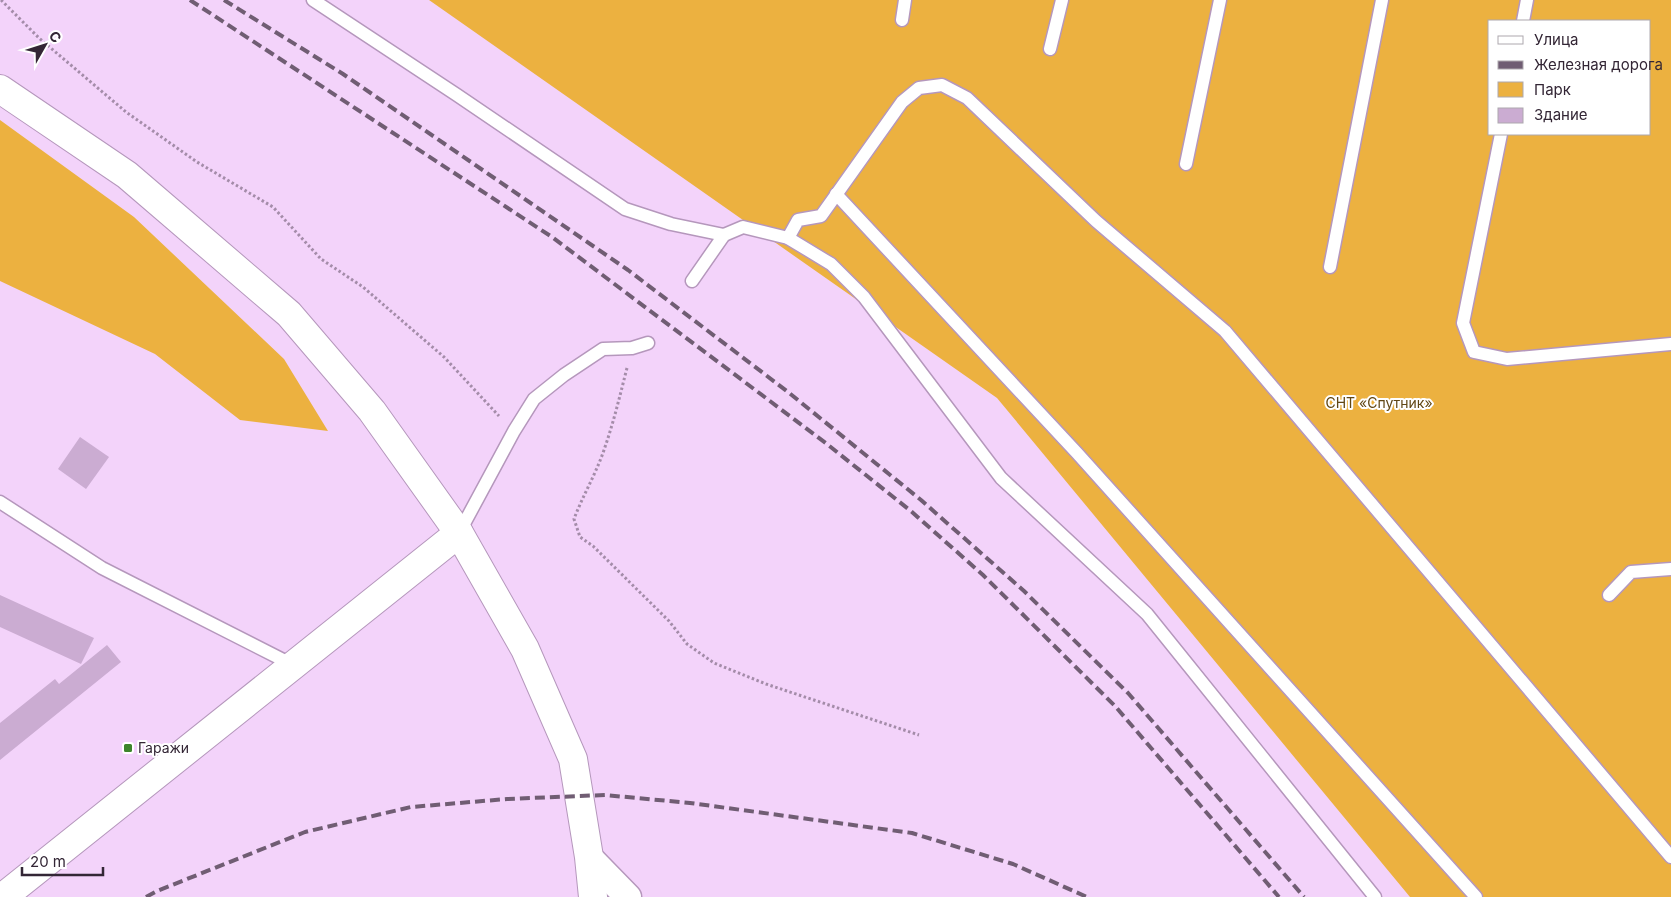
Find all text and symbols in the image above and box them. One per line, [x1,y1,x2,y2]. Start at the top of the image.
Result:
north arrow [20,20,70,70]
legend [1488,20,1651,135]
text: С [46,27,65,46]
text: Улица [1534,30,1578,49]
text: Железная дорога [1534,55,1663,74]
text: Парк [1534,80,1571,99]
text: Здание [1534,105,1588,124]
park label: СНТ «Спутник» [1325,394,1433,411]
place label: Гаражи [138,739,189,756]
marker: Гаражи [122,742,134,754]
scale bar [22,844,104,876]
text: 20 m [30,852,66,871]

